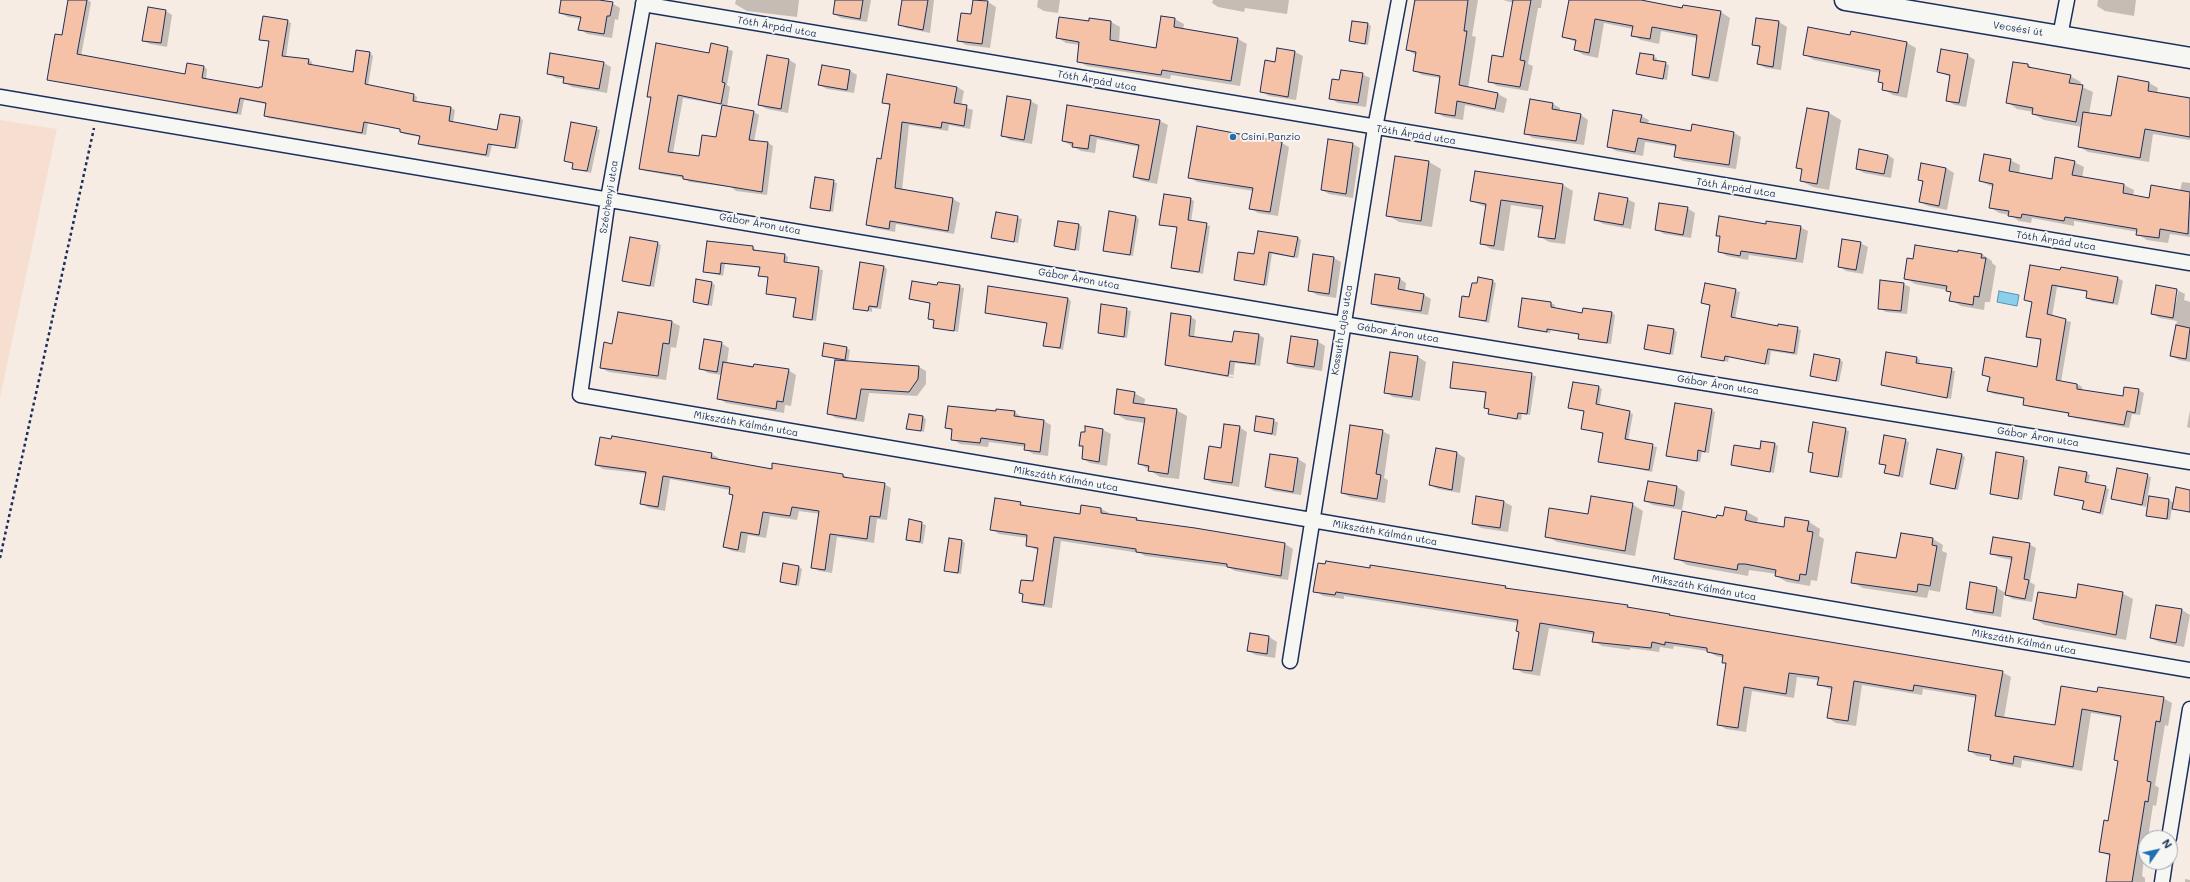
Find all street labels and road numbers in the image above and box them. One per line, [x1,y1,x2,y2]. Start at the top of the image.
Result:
street label: Tóth Árpád utca [736,14,818,40]
street label: Vecsési út [1992,19,2044,39]
street label: Tóth Árpád utca [1056,68,1138,94]
street label: Tóth Árpád utca [1375,123,1457,147]
street label: Széchenyi utca [597,159,621,235]
street label: Tóth Árpád utca [1695,176,1777,200]
street label: Gábor Áron utca [718,211,802,237]
street label: Tóth Árpád utca [2015,229,2097,253]
street label: Gábor Áron utca [1037,266,1121,292]
street label: Kossuth Lajos utca [1329,284,1355,376]
street label: Gábor Áron utca [1356,321,1440,345]
street label: Gábor Áron utca [1676,373,1760,397]
street label: Mikszáth Kálmán utca [693,409,799,439]
street label: Gábor Áron utca [1996,425,2080,449]
street label: Mikszáth Kálmán utca [1013,464,1119,494]
street label: Mikszáth Kálmán utca [1332,518,1438,548]
street label: Mikszáth Kálmán utca [1651,573,1757,603]
street label: Mikszáth Kálmán utca [1971,627,2077,657]

